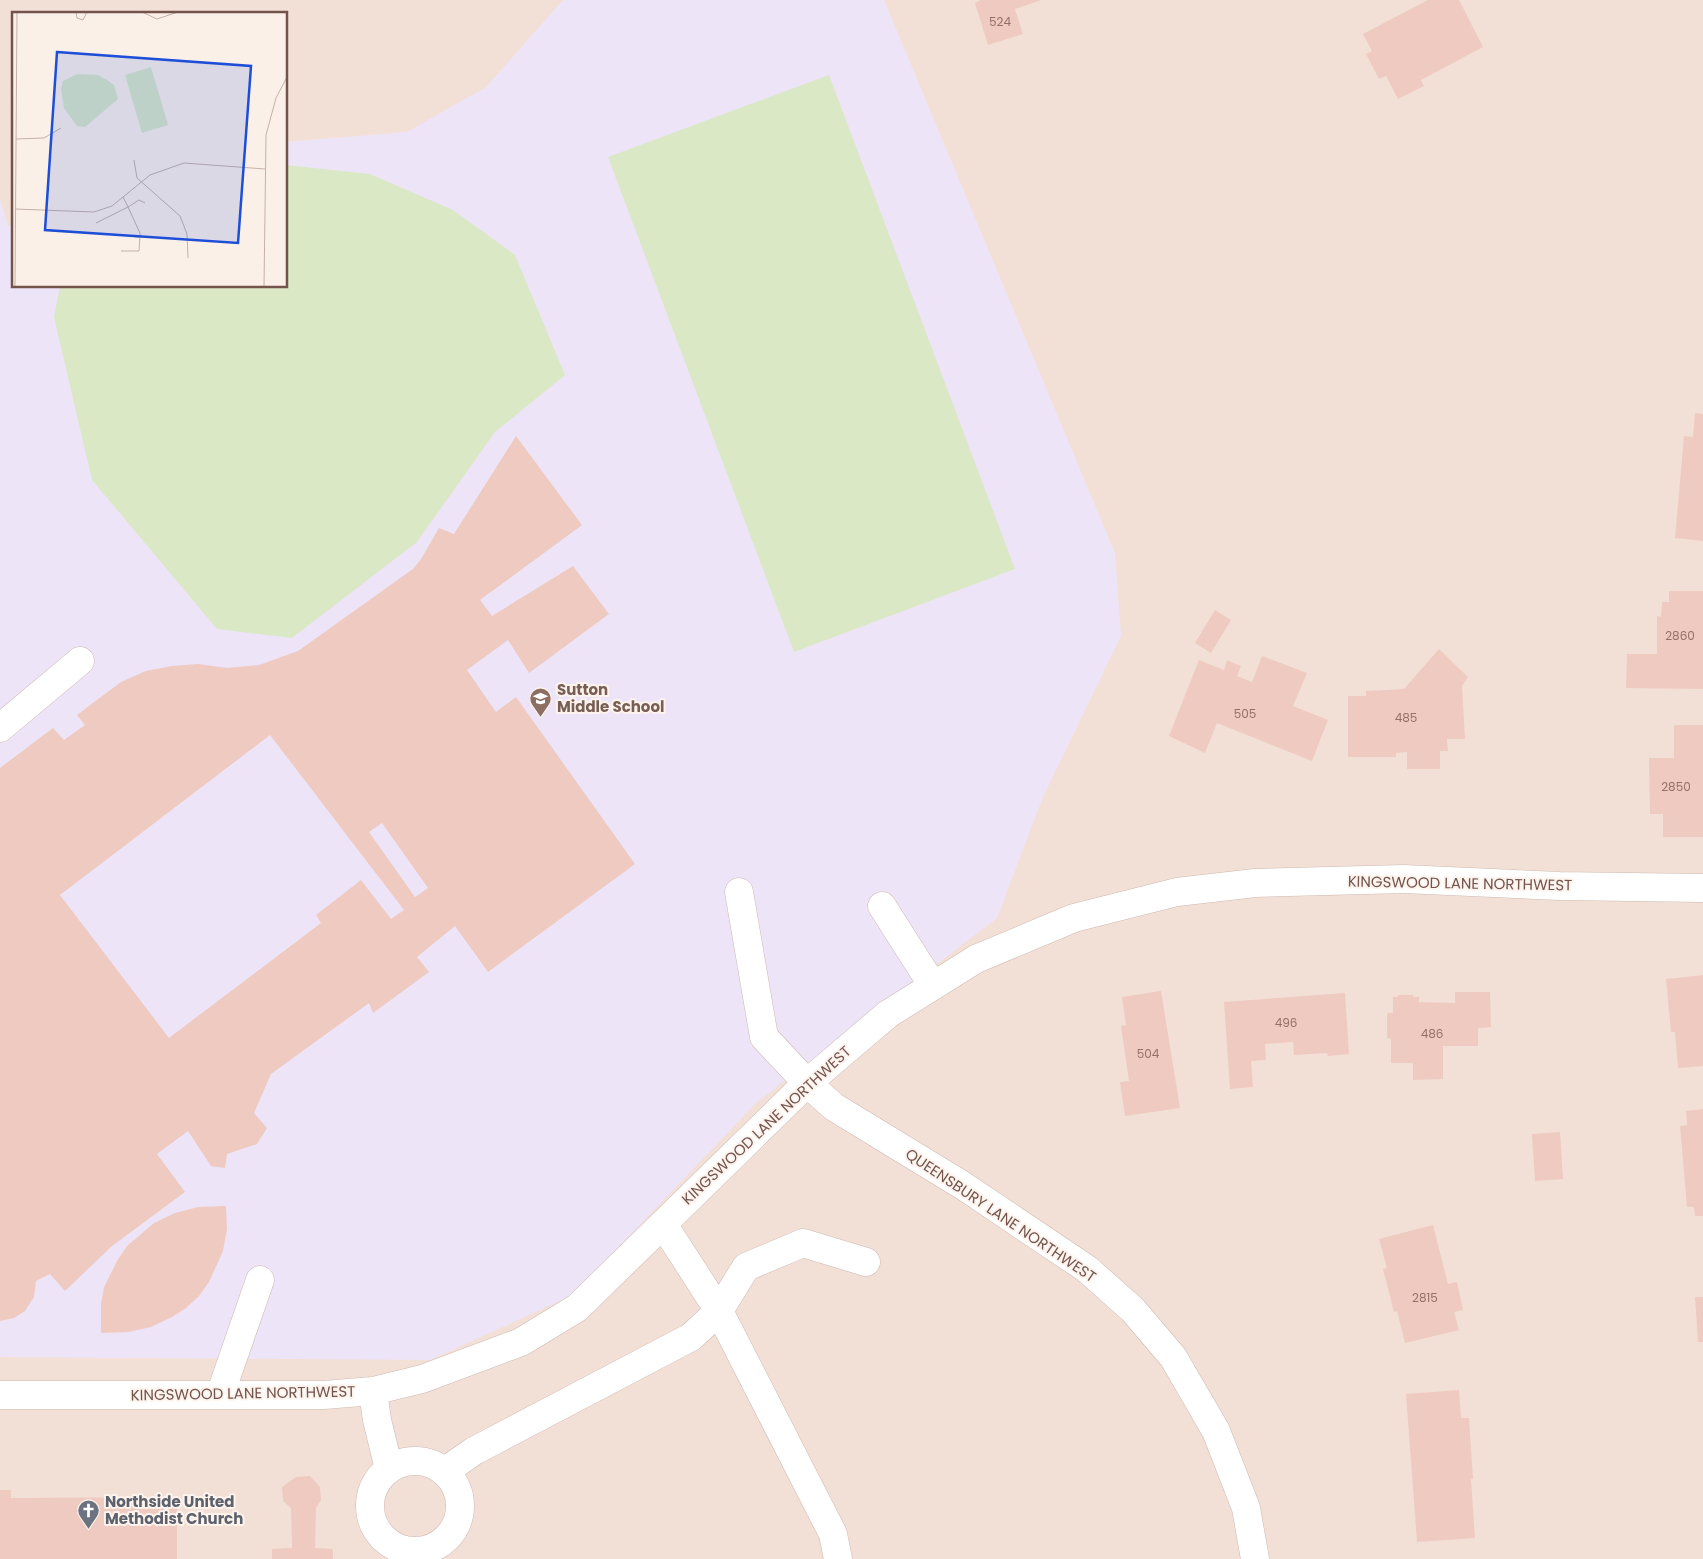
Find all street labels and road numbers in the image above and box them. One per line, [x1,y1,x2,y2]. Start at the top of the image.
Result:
street label: KINGSWOOD LANE NORTHWEST [1348,871,1572,895]
street label: KINGSWOOD LANE NORTHWEST [677,1041,855,1209]
street label: QUEENSBURY LANE NORTHWEST [901,1143,1101,1287]
street label: KINGSWOOD LANE NORTHWEST [131,1381,355,1405]

